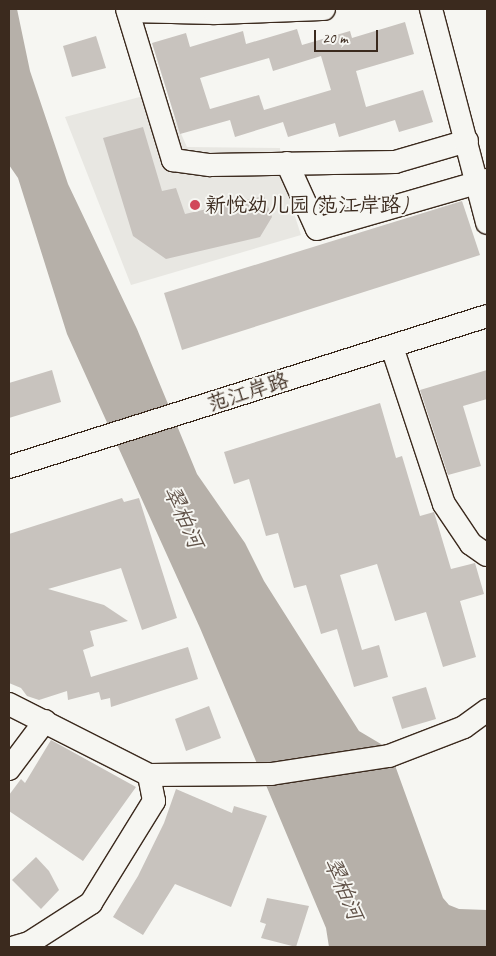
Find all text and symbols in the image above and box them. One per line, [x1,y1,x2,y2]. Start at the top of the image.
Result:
scale bar [316,20,380,52]
text: 20 m [322,29,348,48]
place label: 新悦幼儿园(范江岸路) [205,192,408,218]
marker: 新悦幼儿园(范江岸路) [189,199,201,211]
street label: 范江岸路 [204,367,292,417]
water label: 翠柏河 [158,481,208,553]
water label: 翠柏河 [318,853,368,925]

